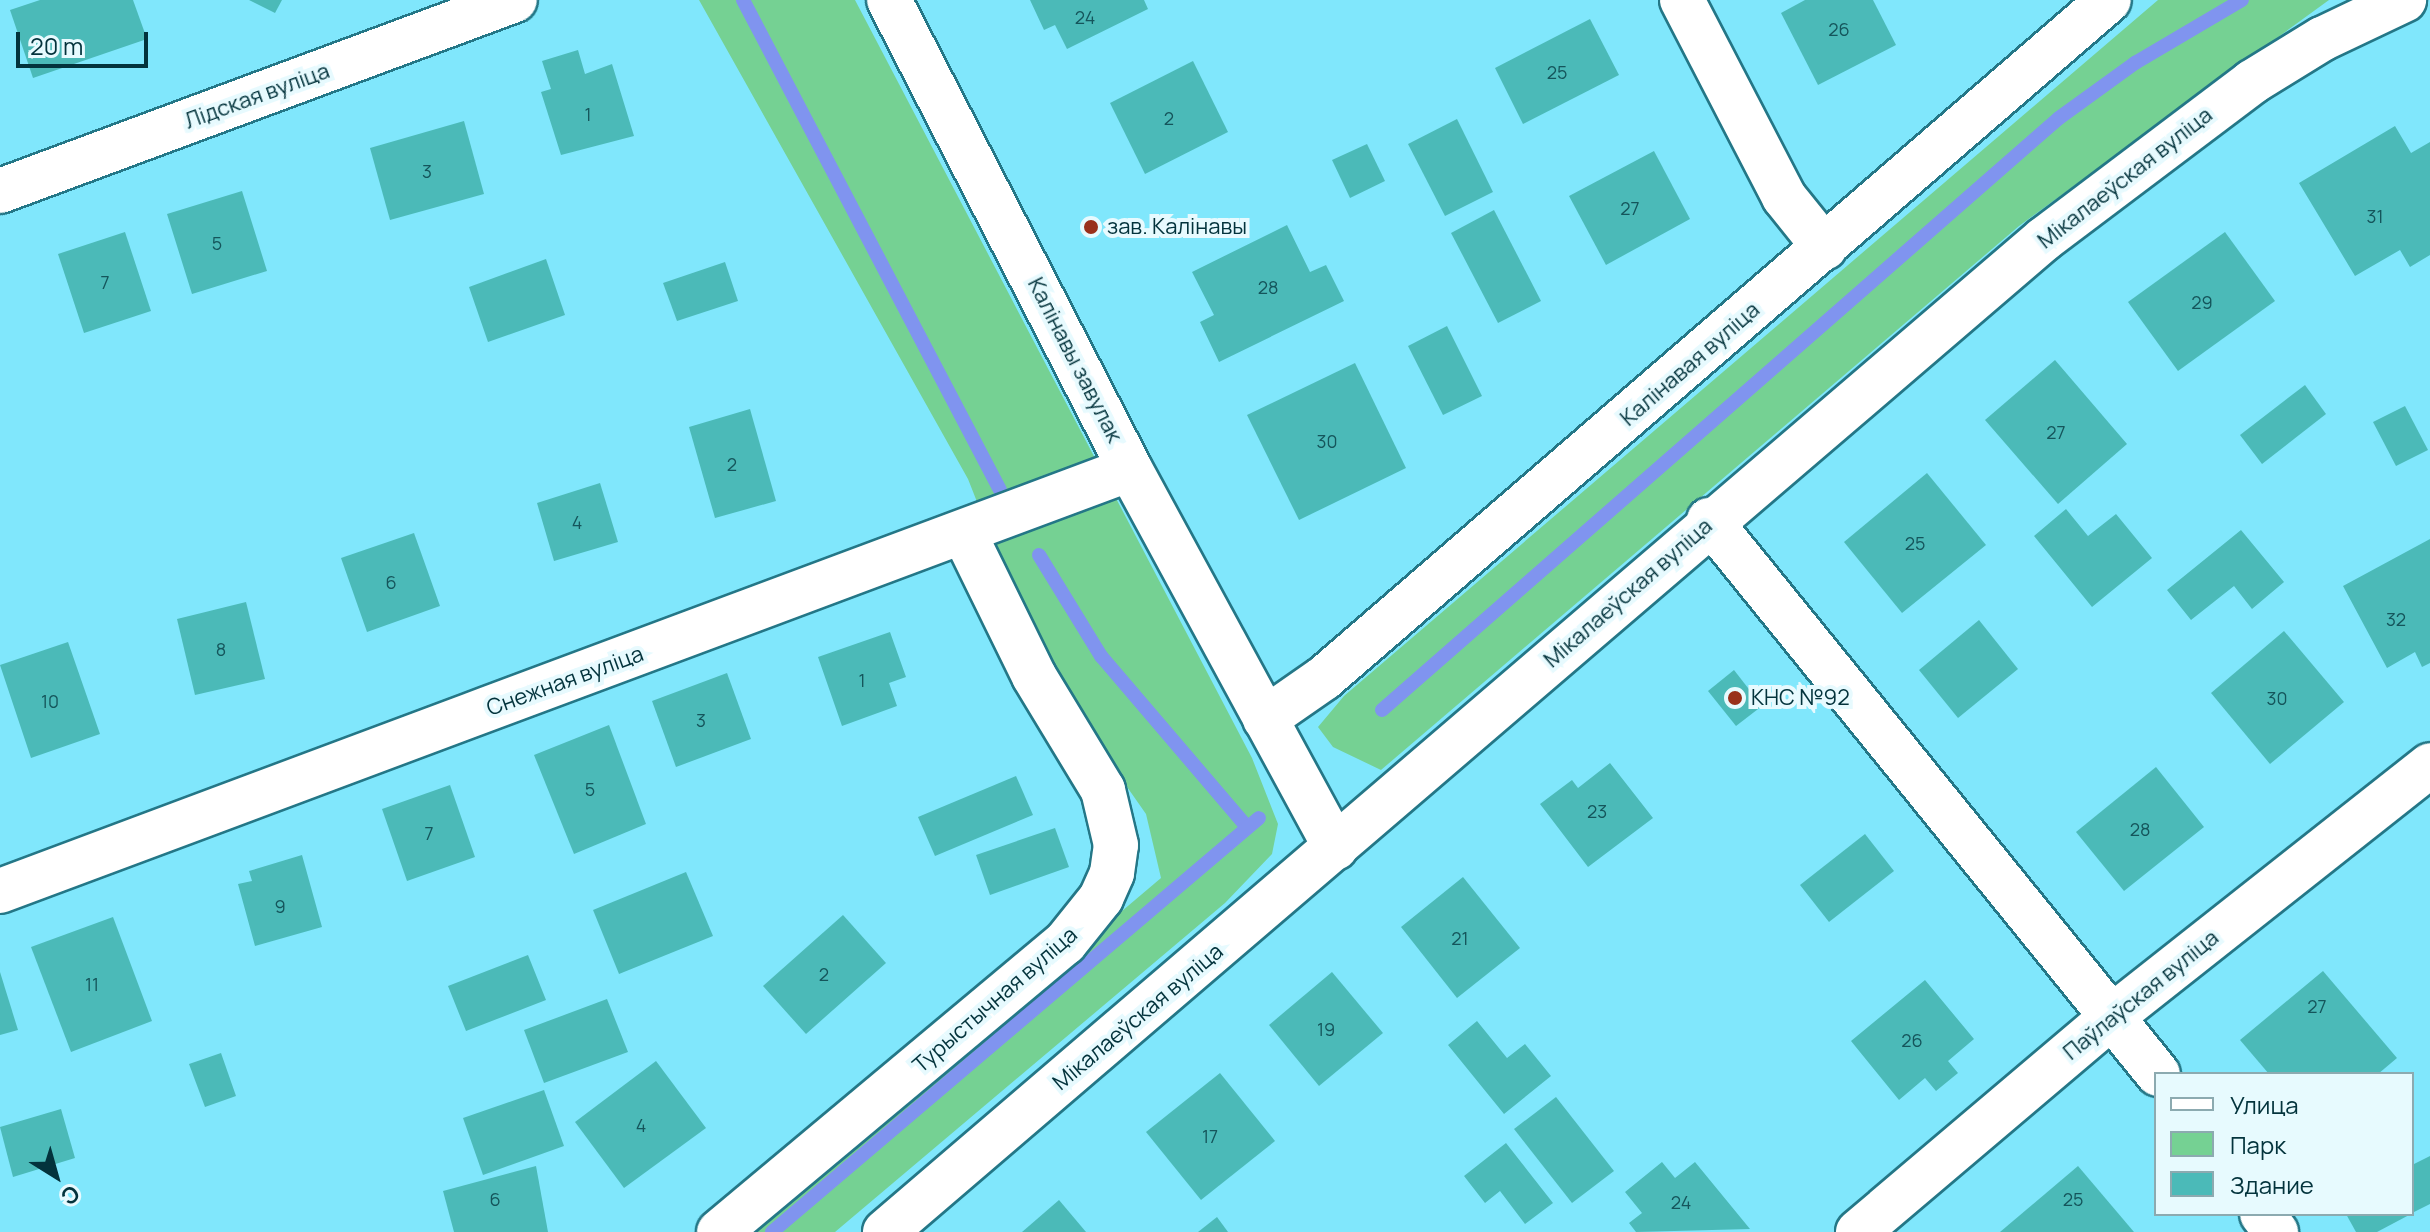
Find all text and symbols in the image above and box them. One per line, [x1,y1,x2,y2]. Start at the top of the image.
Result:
house number: 24 [1075,6,1095,28]
scale bar [20,16,152,66]
house number: 26 [1828,18,1850,40]
text: 20 m [30,29,83,62]
street label: Лідская вуліца [181,58,333,134]
house number: 25 [1547,61,1567,83]
street label: Мікалаеўская вуліца [2033,102,2217,254]
house number: 1 [584,103,592,125]
house number: 2 [1164,107,1174,129]
house number: 3 [422,160,432,182]
house number: 27 [1620,197,1640,219]
house number: 31 [2367,205,2383,227]
place label: зав. Калінавы [1107,214,1247,240]
marker: зав. Калінавы [1082,218,1100,236]
house number: 5 [212,232,222,254]
house number: 7 [100,271,110,293]
street label: Калінавы завулак [1022,273,1128,447]
house number: 28 [1258,276,1278,298]
house number: 29 [2191,291,2213,313]
street label: Калінавая вуліца [1615,296,1765,432]
house number: 27 [2046,421,2066,443]
house number: 30 [1317,430,1337,452]
house number: 2 [727,453,737,475]
house number: 4 [572,511,582,533]
street label: Мікалаеўская вуліца [1539,513,1717,673]
house number: 25 [1905,532,1925,554]
house number: 6 [385,571,397,593]
house number: 32 [2386,608,2406,630]
house number: 8 [216,638,226,660]
street label: Снежная вуліца [483,640,647,722]
house number: 1 [858,669,866,691]
place label: КНС №92 [1751,685,1850,711]
house number: 30 [2267,687,2287,709]
marker: КНС №92 [1726,689,1744,707]
house number: 10 [41,690,59,712]
house number: 3 [696,709,706,731]
house number: 5 [585,778,595,800]
house number: 23 [1587,800,1607,822]
house number: 28 [2130,818,2150,840]
house number: 7 [424,822,434,844]
house number: 9 [274,895,286,917]
street label: Турыстычная вуліца [907,921,1083,1079]
street label: Паўлаўская вуліца [2058,924,2224,1066]
house number: 21 [1451,927,1469,949]
street label: Мікалаеўская вуліца [1048,938,1228,1096]
house number: 2 [819,963,829,985]
house number: 11 [85,973,99,995]
house number: 27 [2307,995,2327,1017]
house number: 19 [1317,1018,1335,1040]
house number: 26 [1901,1029,1923,1051]
legend [2154,1072,2414,1216]
text: Улица [2230,1088,2299,1121]
house number: 4 [636,1114,646,1136]
house number: 17 [1202,1125,1218,1147]
text: Парк [2230,1128,2286,1161]
north arrow [16,1136,96,1216]
text: Здание [2230,1168,2314,1201]
text: С [55,1178,86,1212]
house number: 6 [489,1188,501,1210]
house number: 25 [2063,1188,2083,1210]
house number: 24 [1671,1191,1691,1213]

